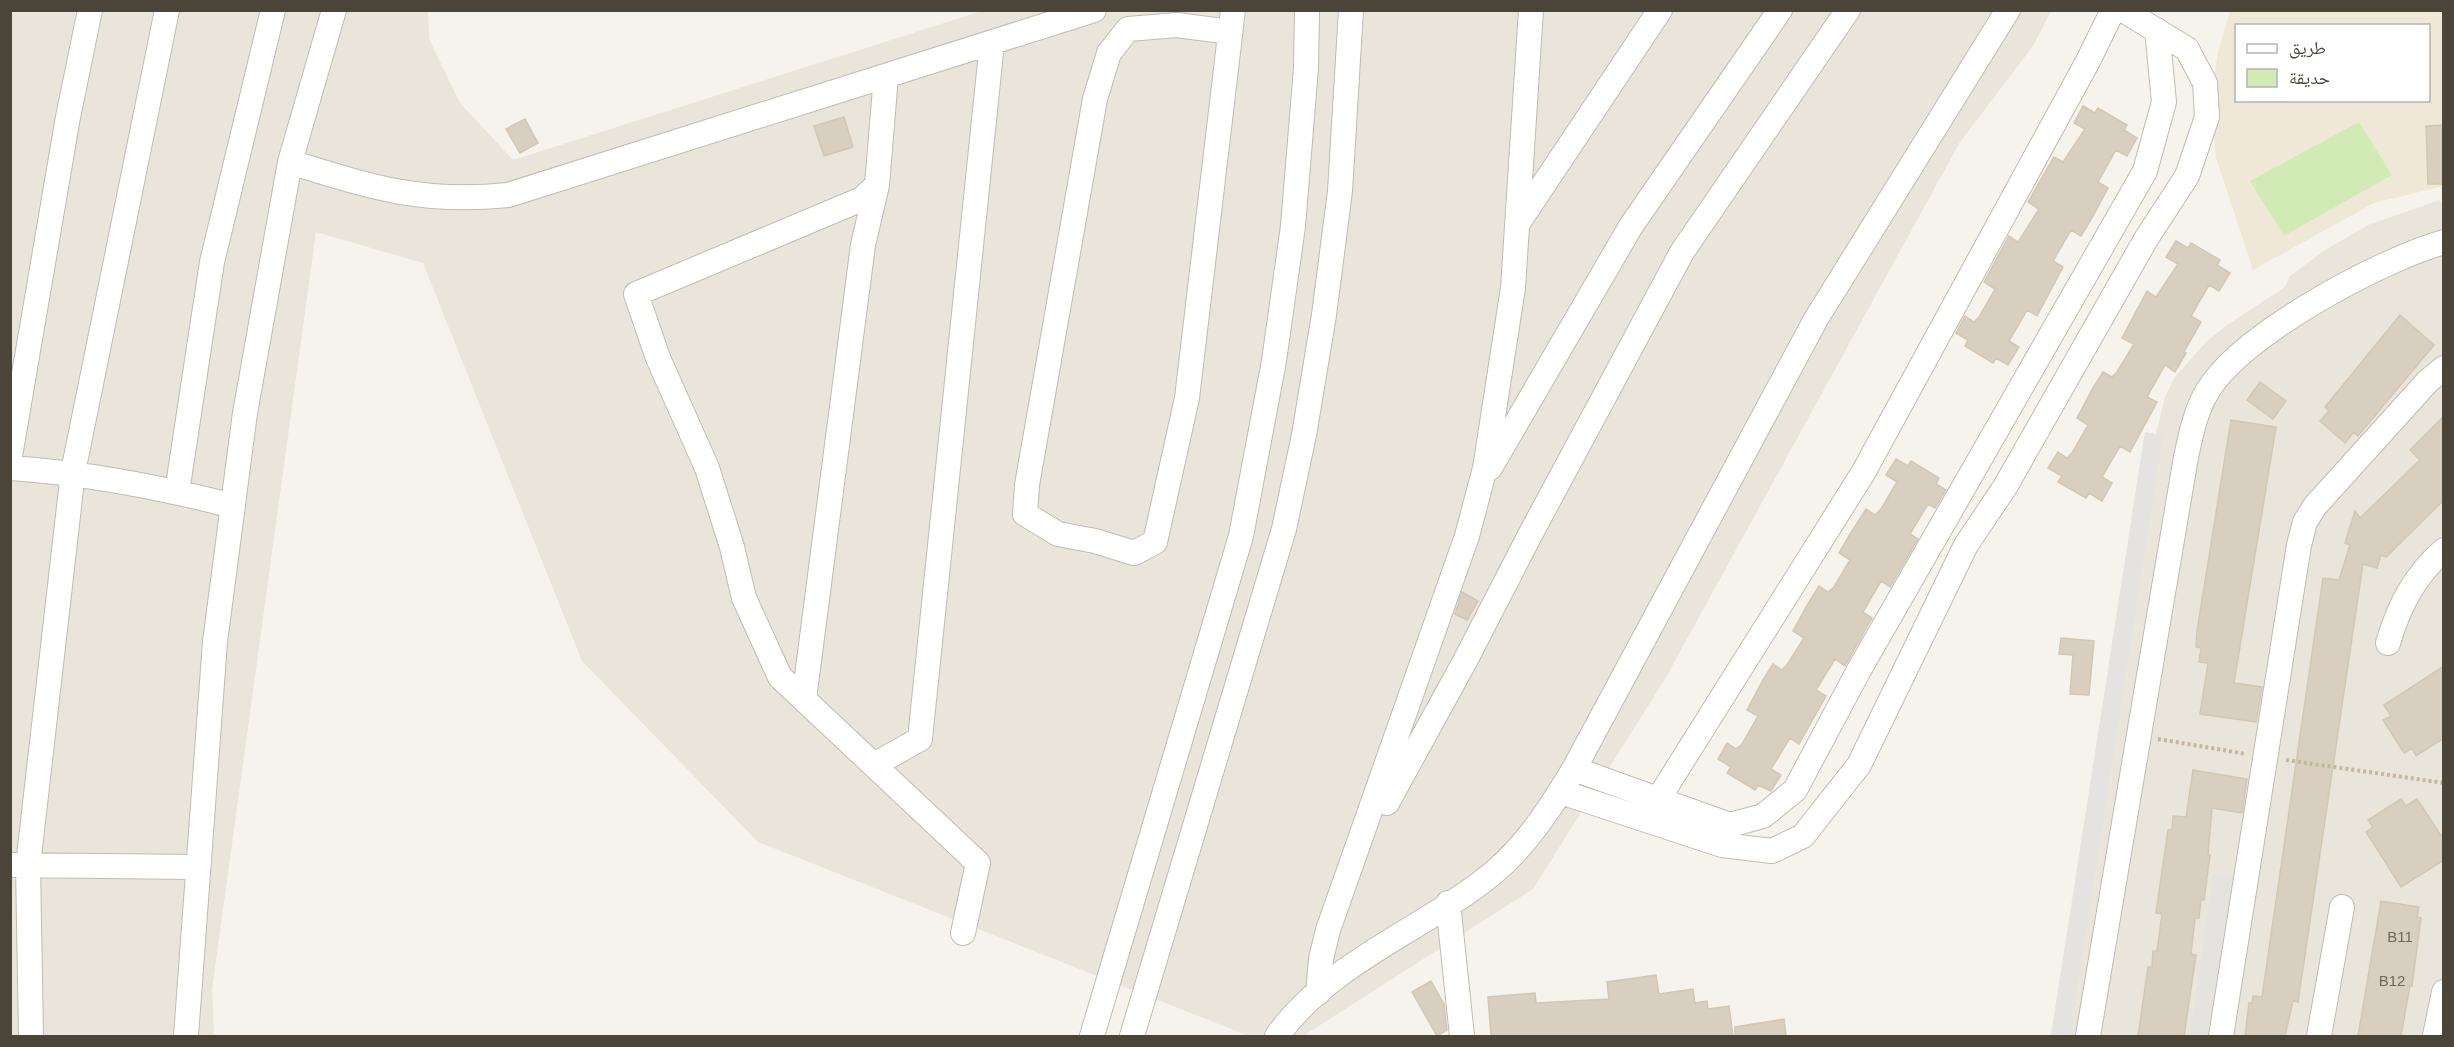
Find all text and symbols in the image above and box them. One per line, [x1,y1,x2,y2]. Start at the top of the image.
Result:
legend [2235,24,2430,102]
text: طريق [2289,38,2326,59]
text: حديقة [2289,68,2330,88]
house number: B11 [2387,928,2413,945]
house number: B12 [2379,972,2405,989]

